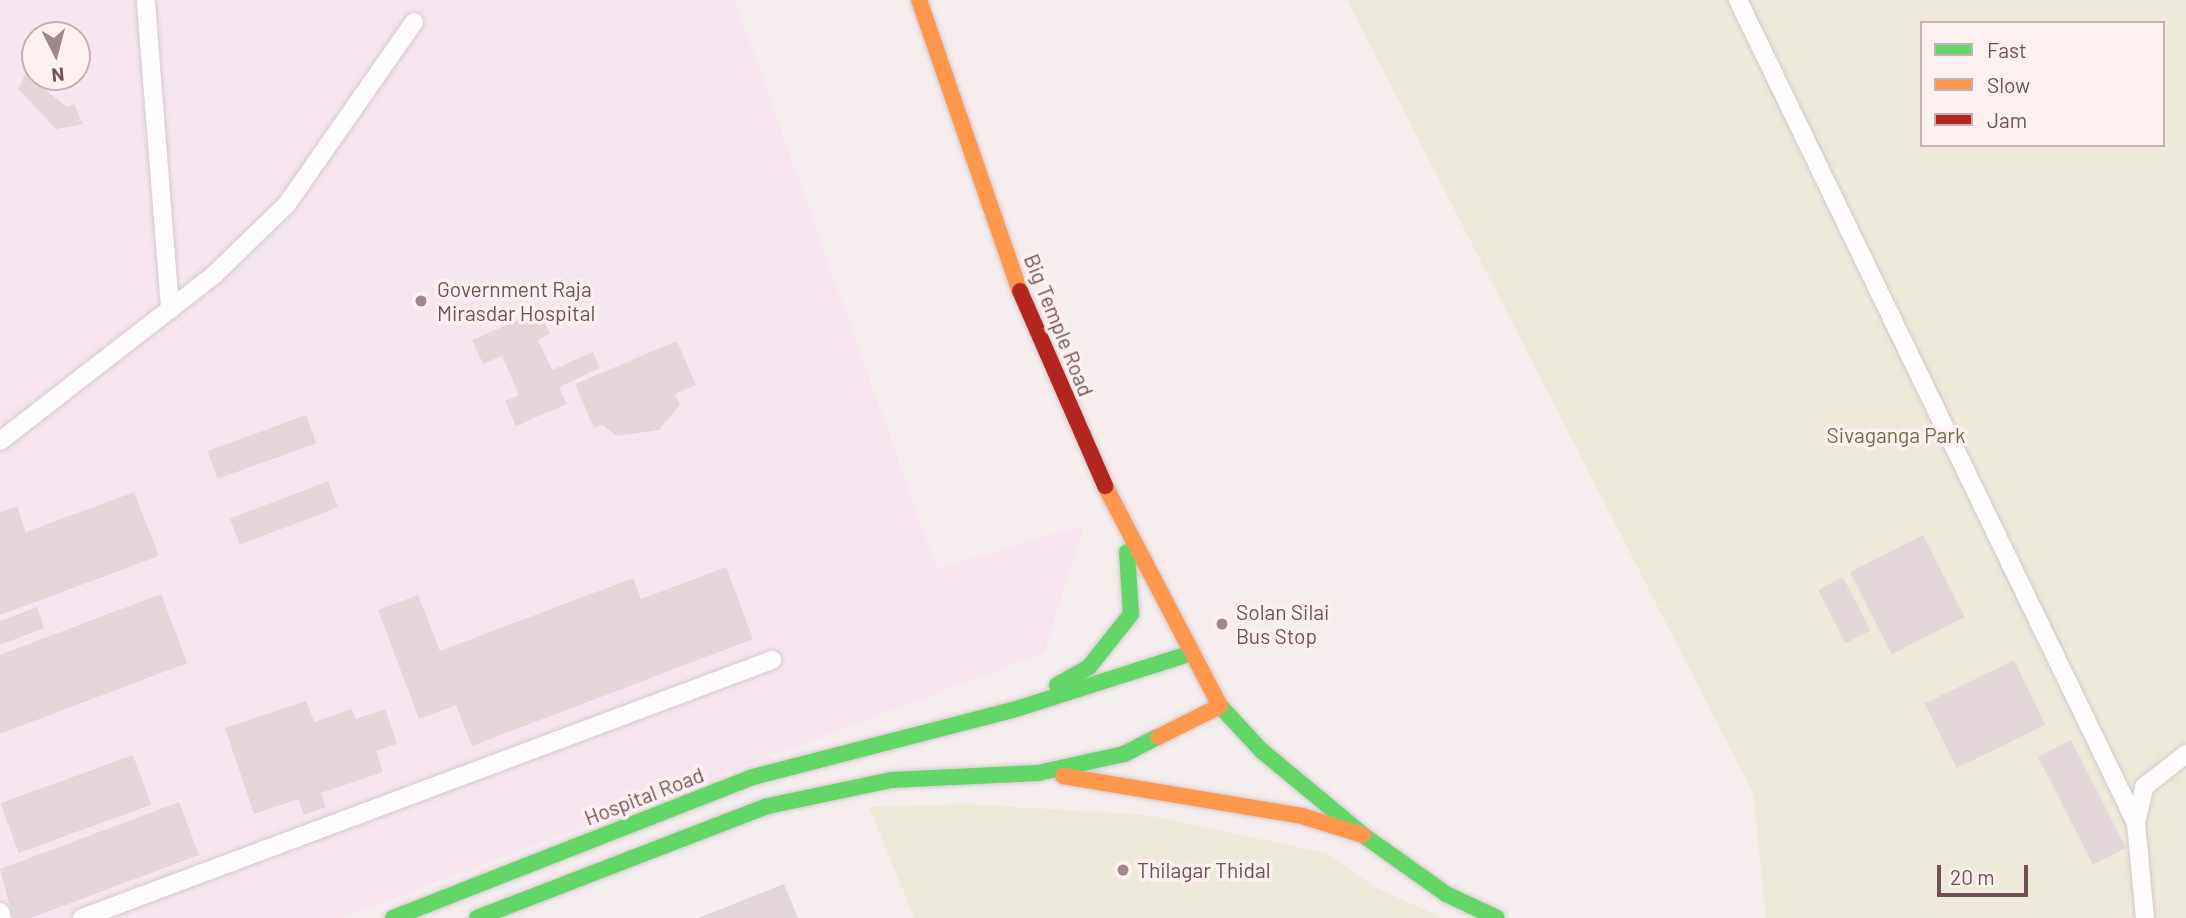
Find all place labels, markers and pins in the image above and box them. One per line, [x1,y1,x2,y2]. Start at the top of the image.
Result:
place label: Government Raja Mirasdar Hospital [437,276,595,326]
marker: Government Raja Mirasdar Hospital [411,291,431,311]
place label: Solan Silai Bus Stop [1236,599,1329,649]
marker: Solan Silai Bus Stop [1214,616,1230,632]
place label: Thilagar Thidal [1137,857,1271,883]
marker: Thilagar Thidal [1115,862,1131,878]

